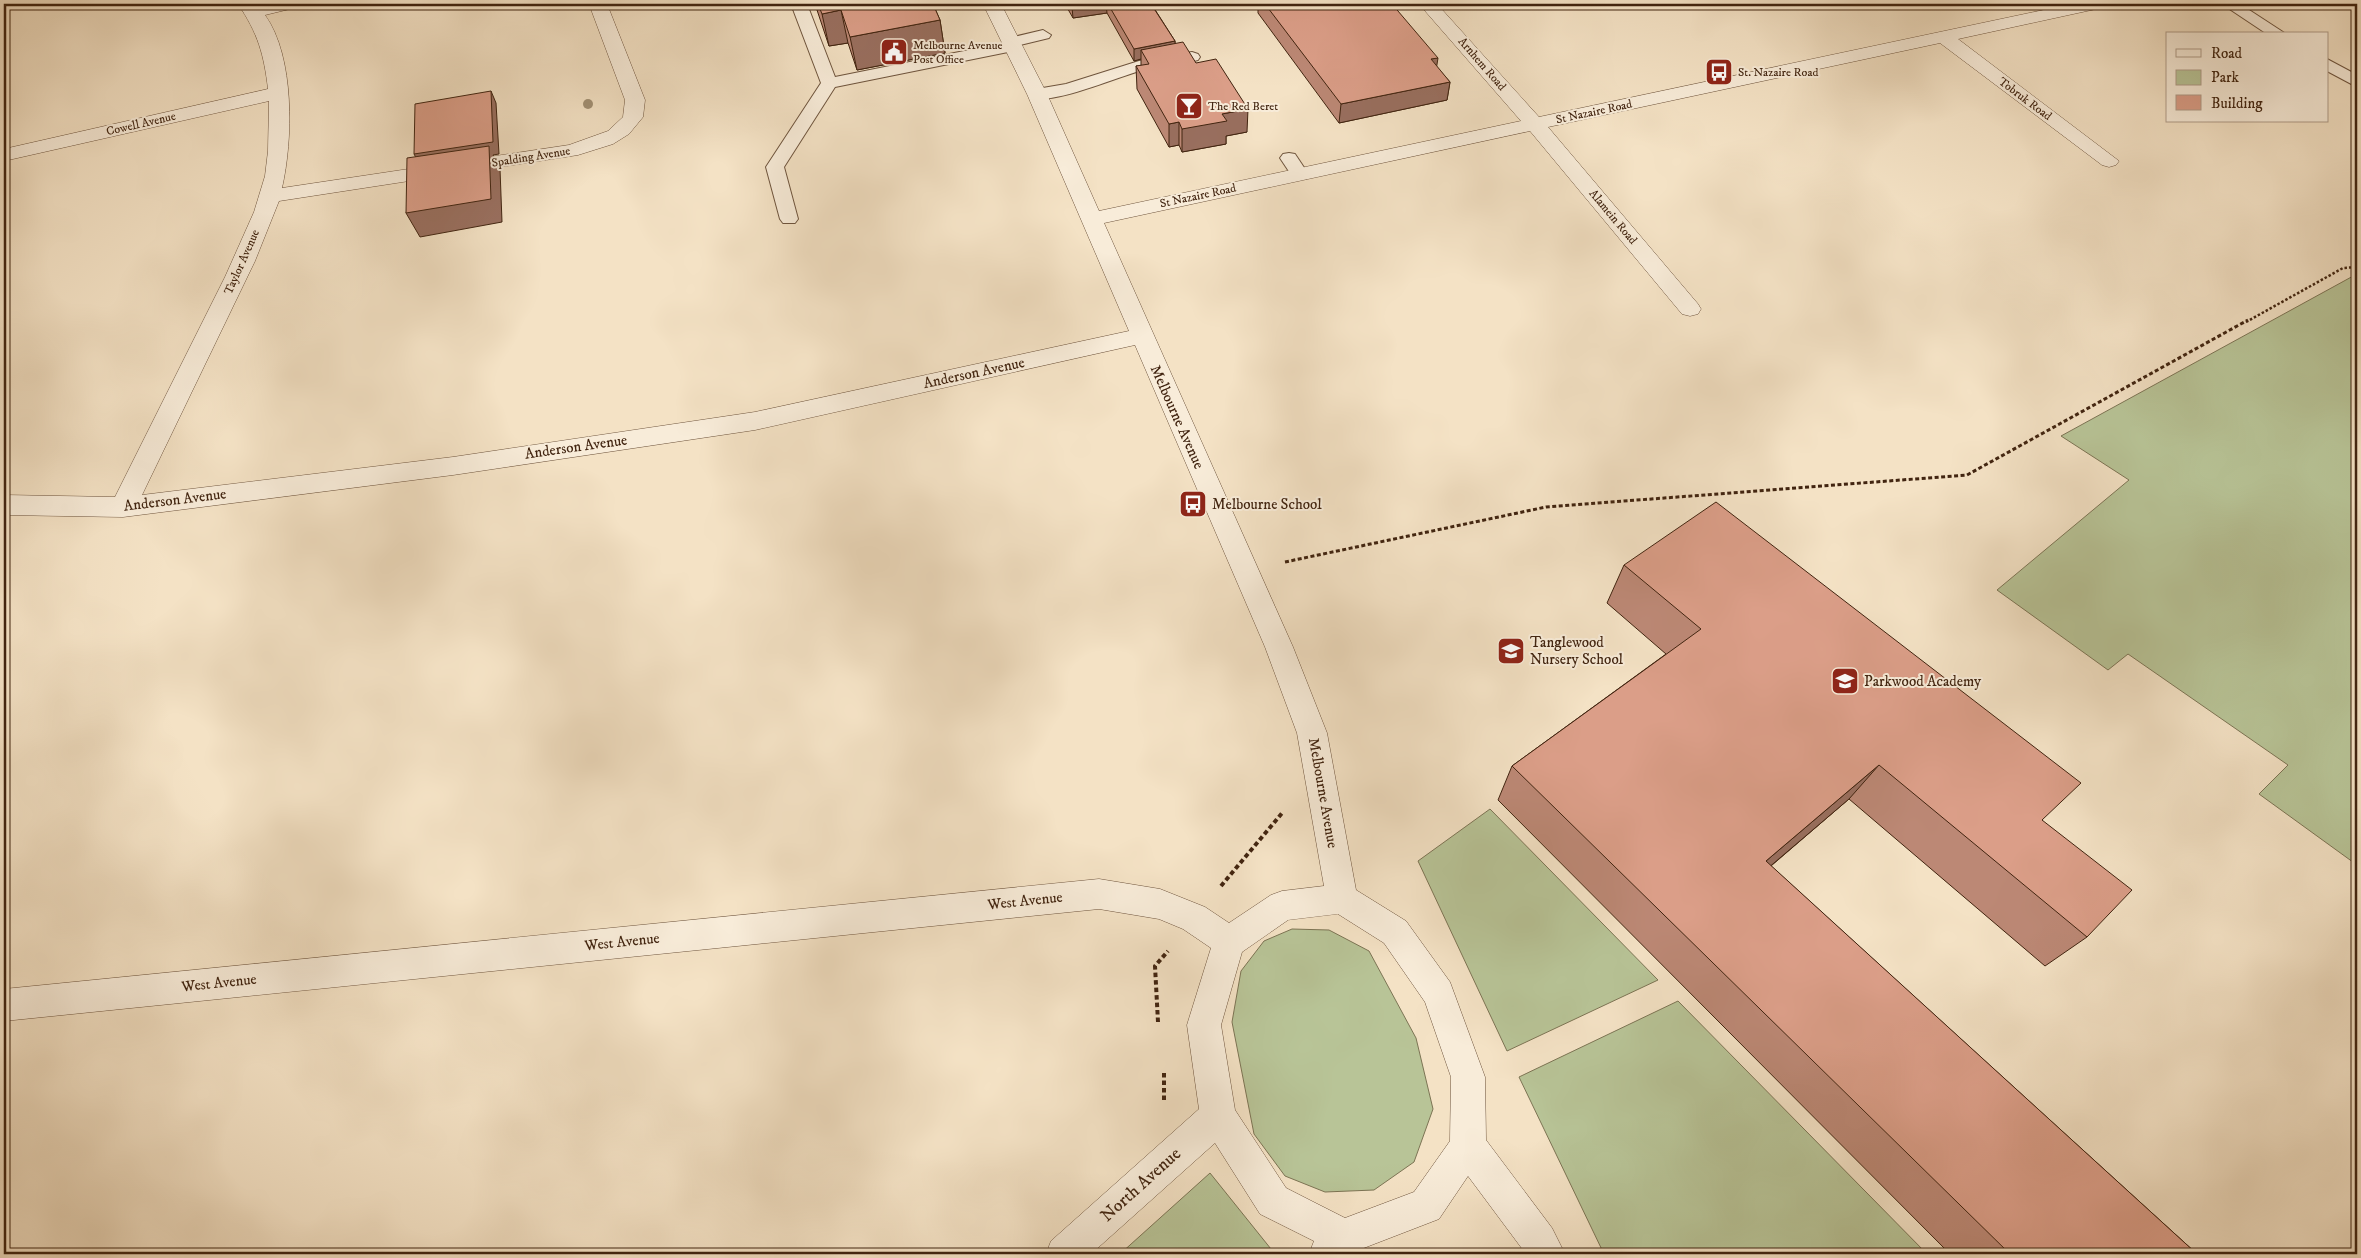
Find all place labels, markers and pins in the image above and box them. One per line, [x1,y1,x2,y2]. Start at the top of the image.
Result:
public building icon: Melbourne Avenue Post Office [879,37,909,67]
place label: Melbourne Avenue Post Office [913,38,1002,67]
bus stop icon: St. Nazaire Road [1704,57,1734,87]
place label: St. Nazaire Road [1738,65,1818,80]
bar icon: The Red Beret [1174,91,1204,121]
place label: The Red Beret [1208,99,1278,114]
bus stop icon: Melbourne School [1178,489,1208,519]
place label: Melbourne School [1212,495,1322,514]
place label: Tanglewood Nursery School [1530,633,1624,669]
school or university icon: Tanglewood Nursery School [1496,636,1526,666]
school or university icon: Parkwood Academy [1830,666,1860,696]
place label: Parkwood Academy [1864,672,1982,691]

